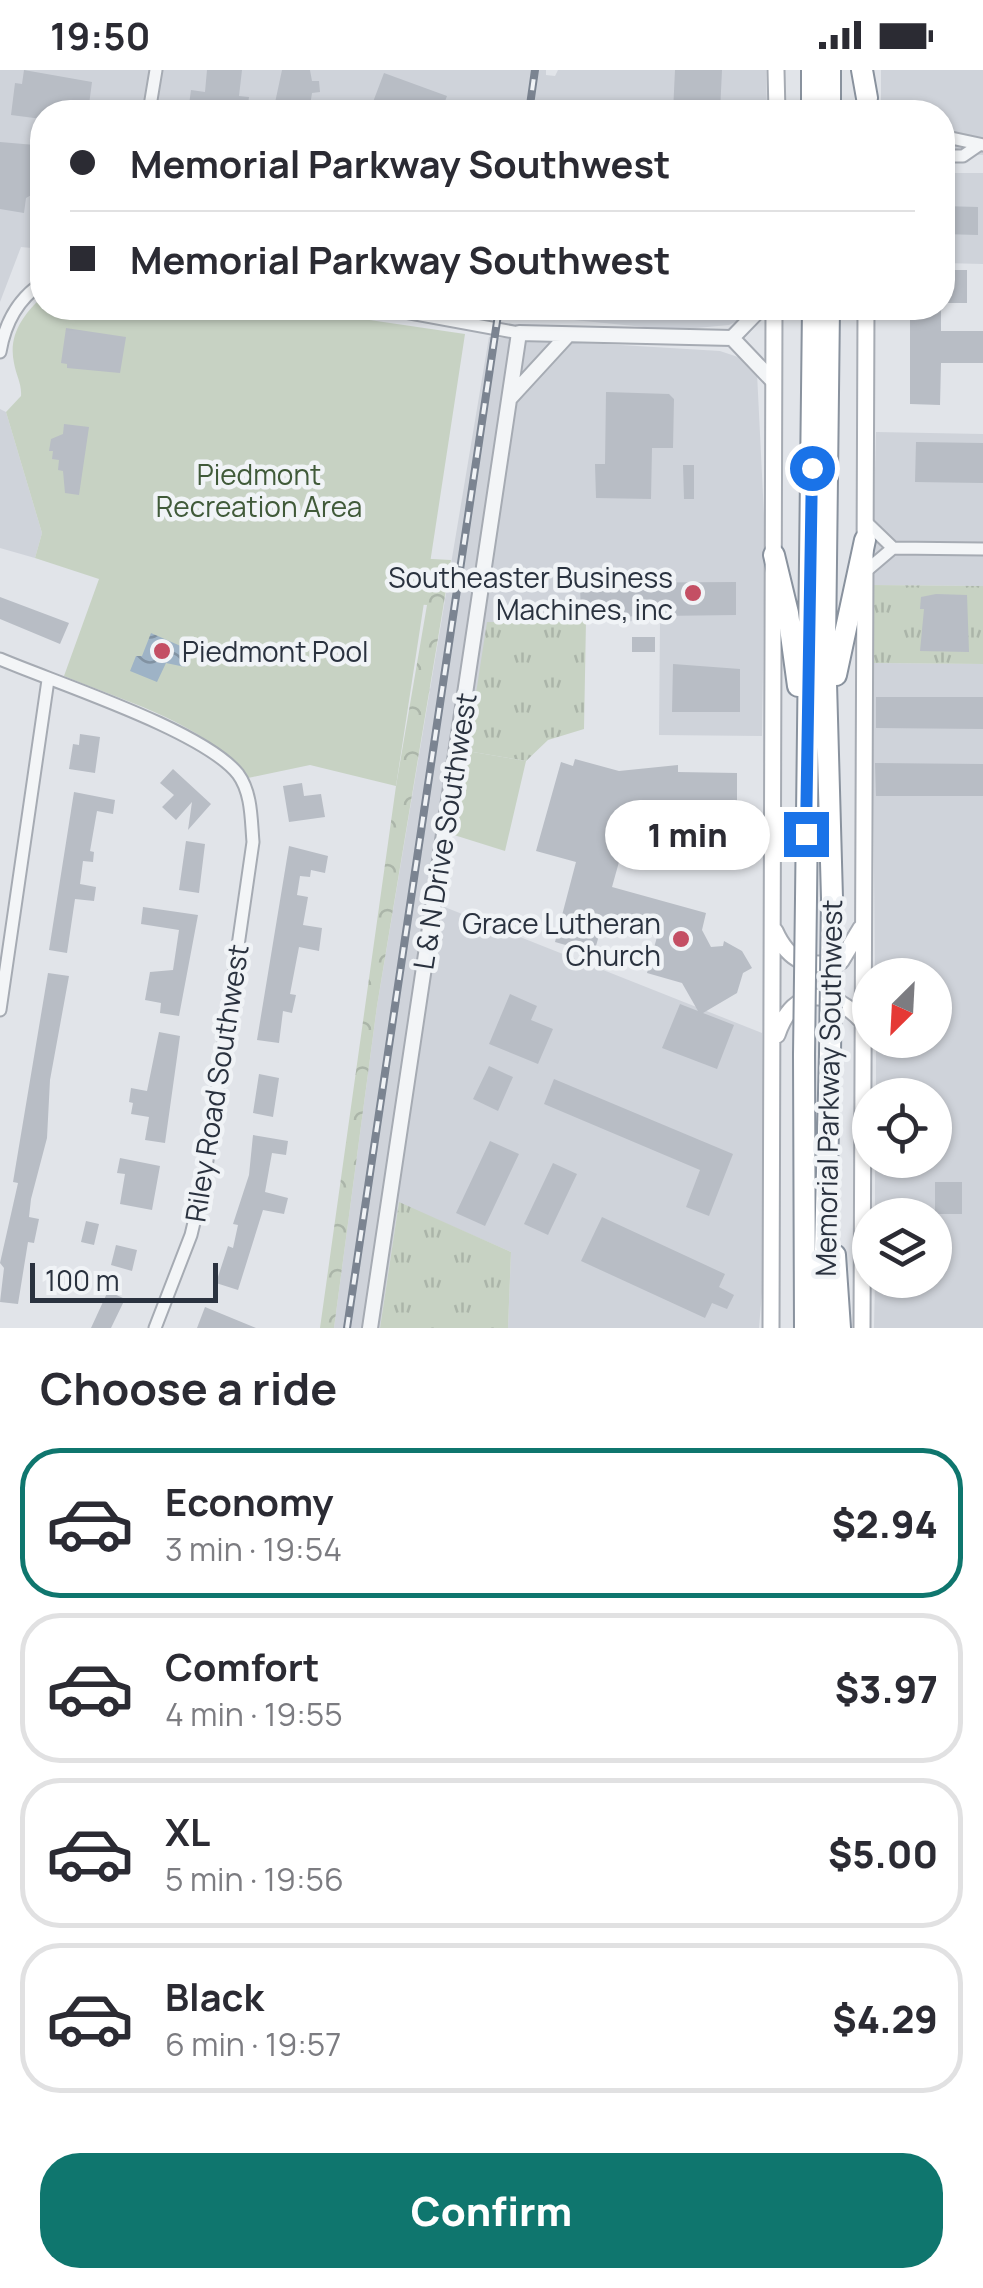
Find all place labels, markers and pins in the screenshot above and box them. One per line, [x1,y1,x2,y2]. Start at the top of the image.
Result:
place label: Southeaster Business Machines, inc [388,558,673,628]
marker: Southeaster Business Machines, inc [682,582,704,604]
place label: Piedmont Pool [182,632,369,670]
marker: Piedmont Pool [151,640,173,662]
place label: Grace Lutheran Church [462,904,661,974]
marker: Grace Lutheran Church [670,928,692,950]

